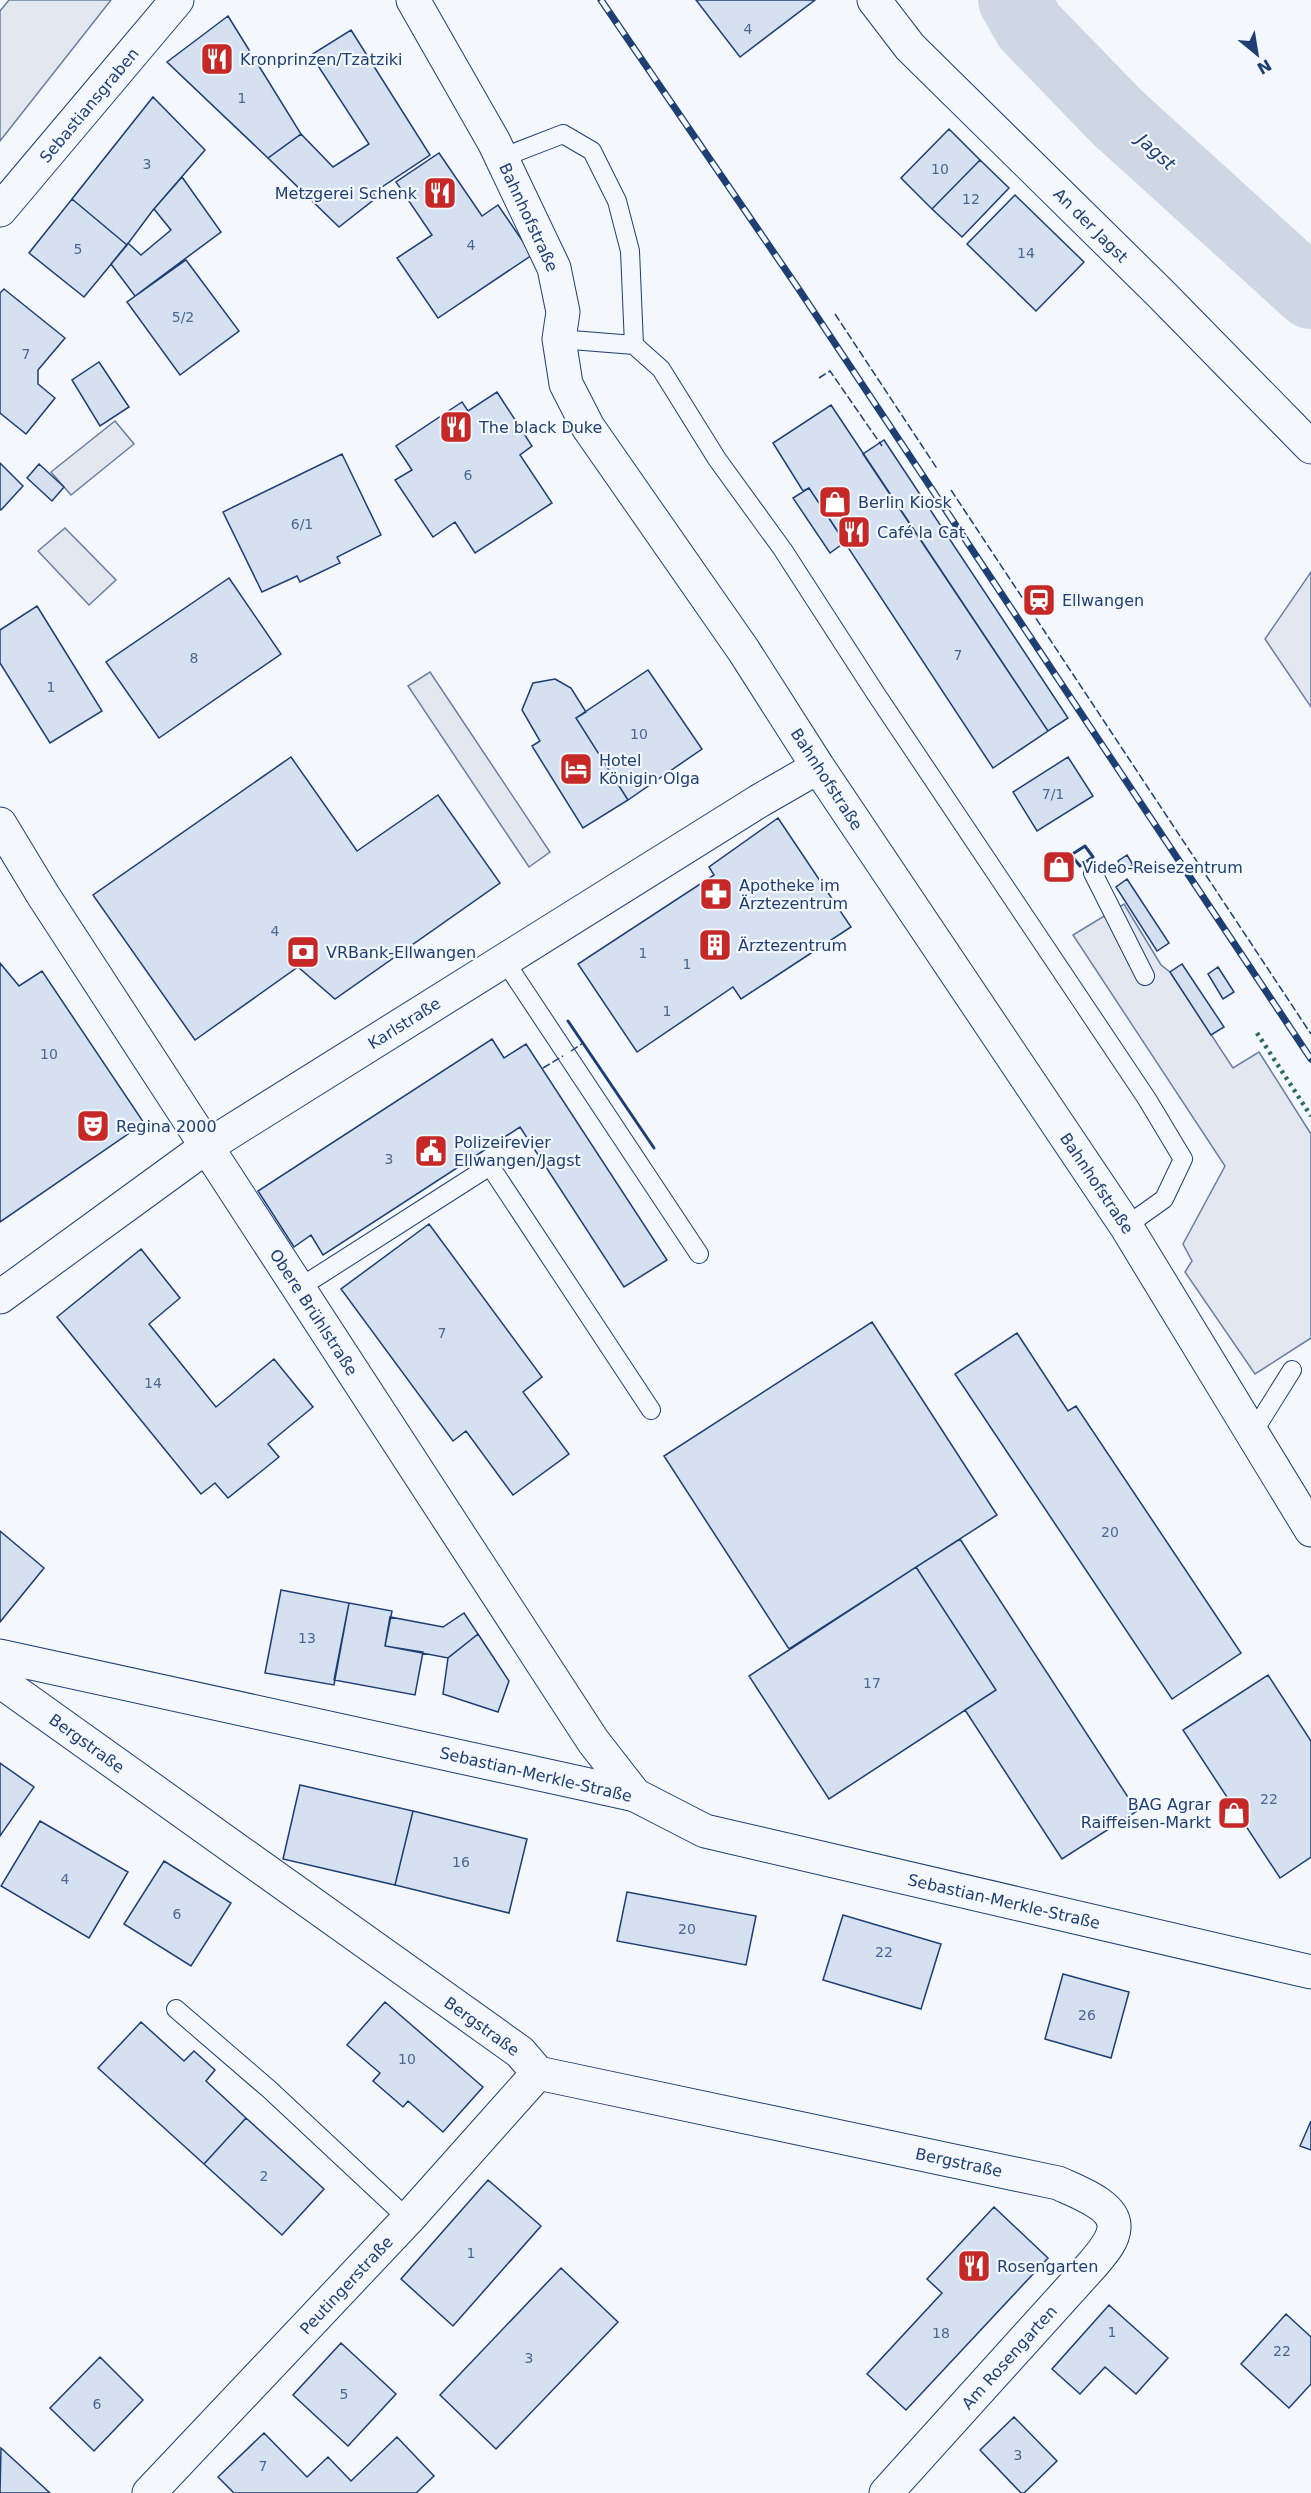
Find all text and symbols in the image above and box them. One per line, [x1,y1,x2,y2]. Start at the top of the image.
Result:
house number: 4 [744,21,753,37]
north arrow [1227,24,1287,84]
restaurant icon: Kronprinzen/Tzatziki [199,41,235,77]
street label: Sebastiansgraben [36,44,143,167]
place label: Kronprinzen/Tzatziki [240,50,403,69]
text: N [1254,55,1275,78]
house number: 1 [238,90,246,106]
water label: Jagst [1131,127,1180,175]
house number: 3 [143,156,151,172]
street label: Bahnhofstraße [495,160,562,274]
house number: 10 [931,161,949,177]
restaurant icon: Metzgerei Schenk [422,175,458,211]
place label: Metzgerei Schenk [275,184,418,203]
street label: An der Jagst [1050,184,1132,266]
house number: 12 [962,191,980,207]
house number: 4 [467,237,476,253]
house number: 5 [74,241,82,257]
house number: 14 [1017,245,1035,261]
house number: 5/2 [172,309,194,325]
house number: 7 [22,346,30,362]
restaurant icon: The black Duke [438,409,474,445]
place label: The black Duke [478,418,602,437]
house number: 6 [464,467,473,483]
shop icon: Berlin Kiosk [817,484,853,520]
place label: Berlin Kiosk [858,493,953,512]
restaurant icon: Café la Cat [836,514,872,550]
house number: 6/1 [291,516,313,532]
place label: Café la Cat [877,523,965,542]
station icon: Ellwangen [1021,582,1057,618]
place label: Ellwangen [1062,591,1144,610]
house number: 7 [954,647,962,663]
house number: 8 [190,650,198,666]
house number: 1 [47,679,55,695]
street label: Bahnhofstraße [787,725,867,834]
house number: 10 [630,726,648,742]
hotel icon: Hotel Königin Olga [558,751,594,787]
place label: Hotel Königin Olga [599,751,700,788]
house number: 7/1 [1042,786,1064,802]
shop icon: Video-Reisezentrum [1041,849,1077,885]
place label: Video-Reisezentrum [1082,858,1243,877]
pharmacy icon: Apotheke im Ärztezentrum [698,876,734,912]
place label: Apotheke im Ärztezentrum [739,876,848,913]
house number: 4 [271,923,280,939]
building icon: Ärztezentrum [697,927,733,963]
bank icon: VRBank-Ellwangen [285,934,321,970]
place label: Ärztezentrum [738,936,847,955]
place label: VRBank-Ellwangen [326,943,476,962]
house number: 1 [639,945,647,961]
house number: 1 [683,956,691,972]
street label: Karlstraße [364,994,444,1053]
house number: 1 [663,1003,671,1019]
house number: 10 [40,1046,58,1062]
theatre icon: Regina 2000 [75,1108,111,1144]
place label: Regina 2000 [116,1117,217,1136]
street label: Bahnhofstraße [1056,1129,1137,1237]
public building icon: Polizeirevier Ellwangen/Jagst [413,1133,449,1169]
place label: Polizeirevier Ellwangen/Jagst [454,1133,581,1170]
house number: 3 [385,1151,393,1167]
street label: Obere Brühlstraße [266,1245,362,1379]
house number: 7 [438,1325,446,1341]
house number: 14 [144,1375,162,1391]
house number: 20 [1101,1524,1119,1540]
house number: 13 [298,1630,316,1646]
house number: 17 [863,1675,881,1691]
street label: Bergstraße [45,1710,128,1777]
street label: Sebastian-Merkle-Straße [438,1743,634,1806]
house number: 22 [1260,1791,1278,1807]
place label: BAG Agrar Raiffeisen-Markt [1081,1795,1211,1832]
shop icon: BAG Agrar Raiffeisen-Markt [1216,1795,1252,1831]
house number: 16 [452,1854,470,1870]
street label: Sebastian-Merkle-Straße [906,1870,1102,1933]
house number: 4 [61,1871,70,1887]
house number: 6 [173,1906,182,1922]
house number: 20 [678,1921,696,1937]
house number: 22 [875,1944,893,1960]
street label: Bergstraße [440,1993,523,2060]
house number: 26 [1078,2007,1096,2023]
house number: 10 [398,2051,416,2067]
street label: Bergstraße [914,2144,1004,2181]
house number: 2 [260,2168,268,2184]
street label: Peutingerstraße [296,2232,397,2338]
house number: 1 [467,2245,475,2261]
restaurant icon: Rosengarten [956,2248,992,2284]
place label: Rosengarten [997,2257,1098,2276]
street label: Am Rosengarten [958,2302,1061,2413]
house number: 1 [1108,2324,1116,2340]
house number: 18 [932,2325,950,2341]
house number: 22 [1273,2343,1291,2359]
house number: 3 [525,2350,533,2366]
house number: 5 [340,2386,348,2402]
house number: 6 [93,2396,102,2412]
house number: 3 [1014,2447,1022,2463]
house number: 7 [259,2458,267,2474]

